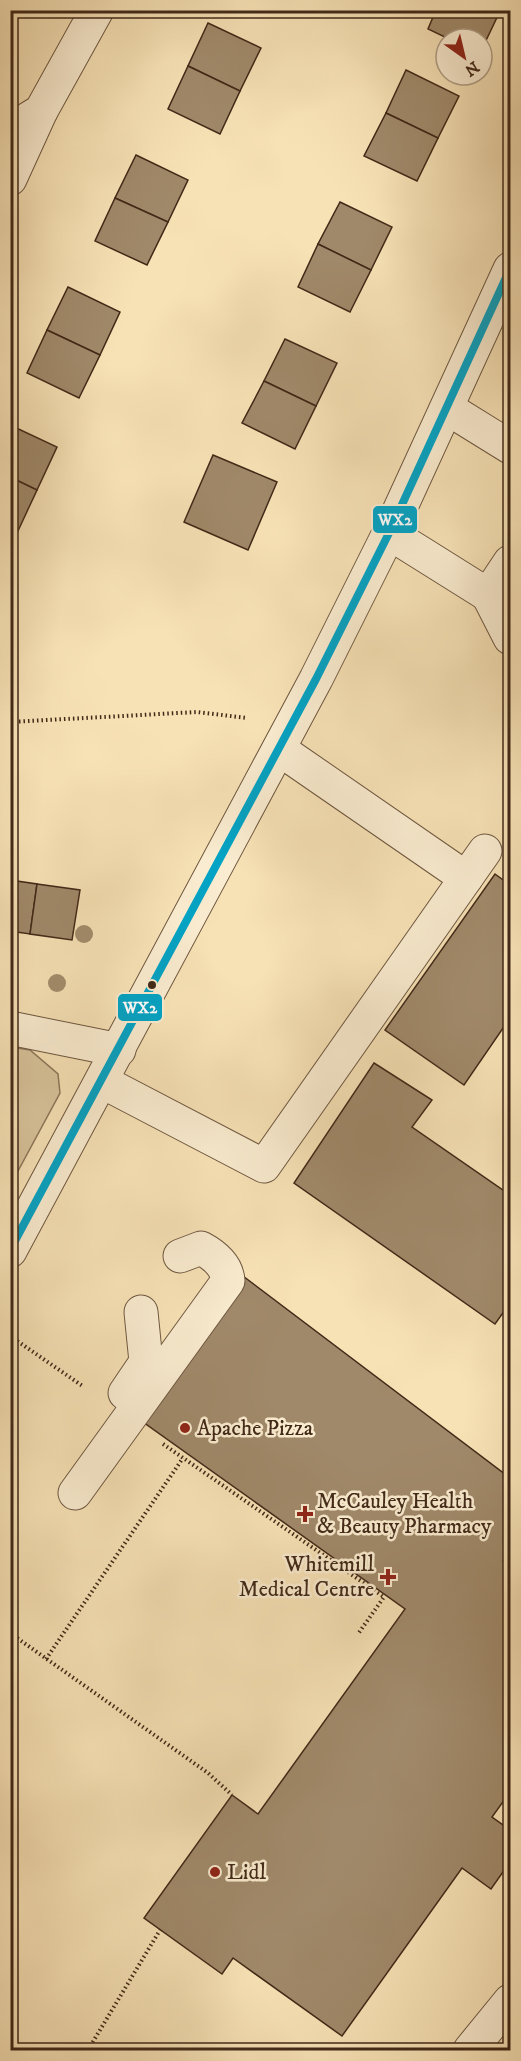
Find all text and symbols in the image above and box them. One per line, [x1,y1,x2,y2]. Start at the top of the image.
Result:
north arrow [434,27,494,87]
text: N [461,57,483,81]
line badge: WX2 [372,505,418,534]
text: WX2 [377,510,413,530]
unlabelled marker [146,979,158,991]
line badge: WX2 [117,993,163,1022]
text: WX2 [122,998,158,1018]
place label: Apache Pizza [197,1415,314,1442]
marker: Apache Pizza [178,1421,192,1435]
place label: McCauley Health & Beauty Pharmacy [317,1488,492,1540]
marker: McCauley Health & Beauty Pharmacy [298,1507,312,1521]
place label: Whitemill Medical Centre [239,1551,374,1603]
marker: Whitemill Medical Centre [379,1568,397,1586]
place label: Lidl [227,1859,267,1886]
marker: Lidl [208,1865,222,1879]

